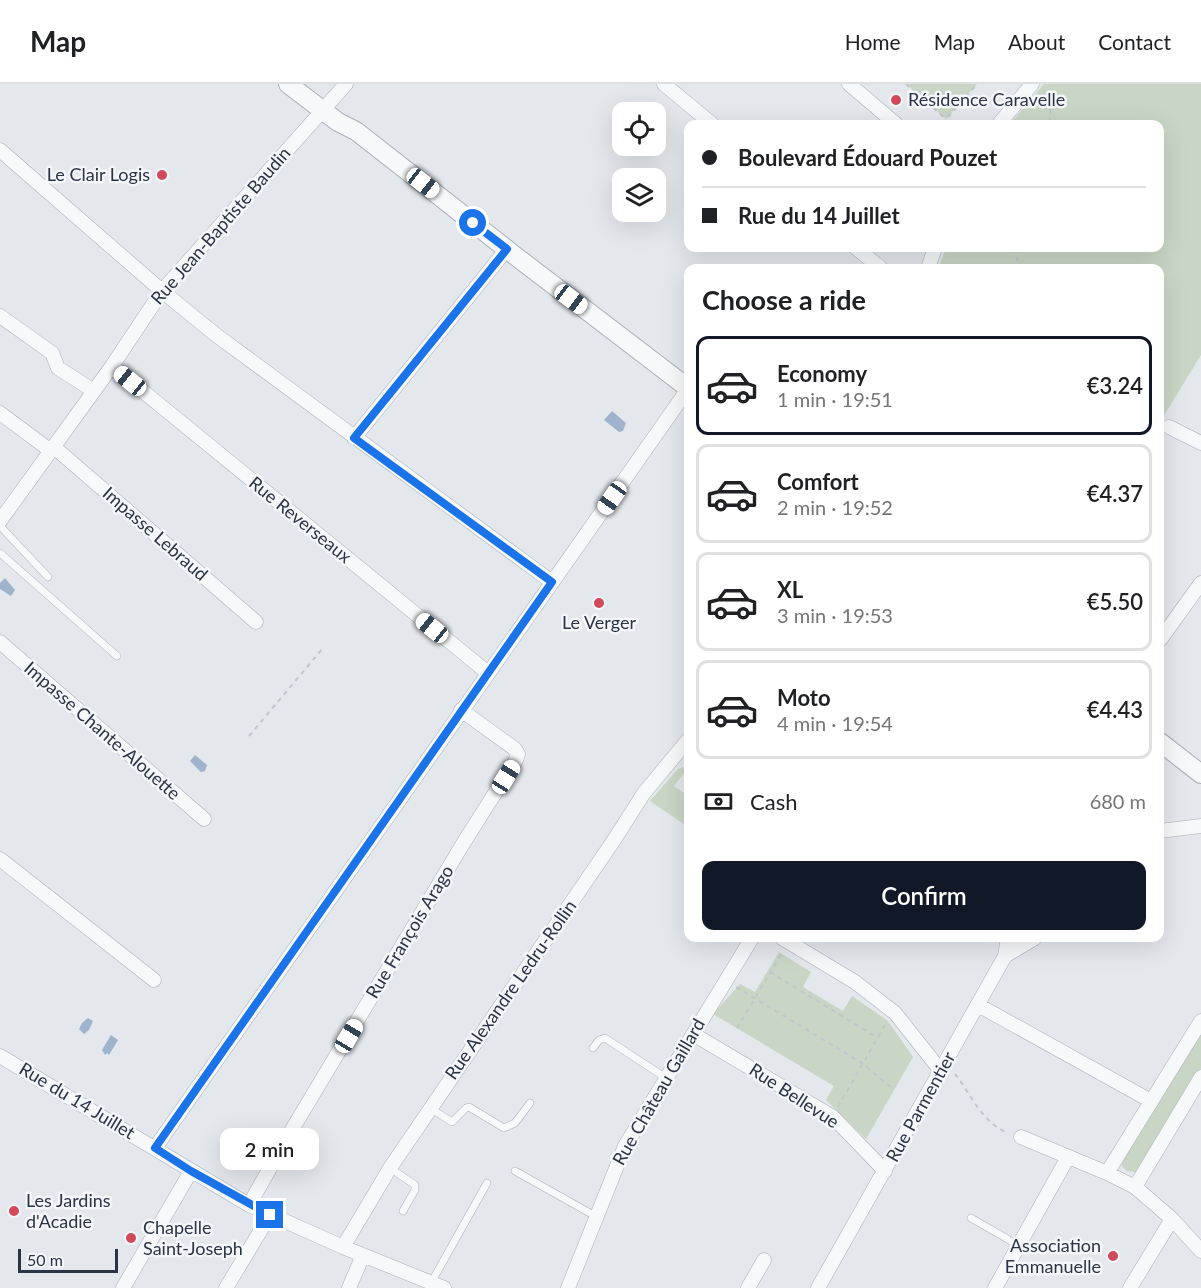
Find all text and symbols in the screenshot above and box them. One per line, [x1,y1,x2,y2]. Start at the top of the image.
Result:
text: Map [30,24,86,58]
text: Home [845,29,901,54]
text: Map [934,29,975,54]
text: About [1008,29,1065,54]
text: Contact [1098,29,1171,54]
place label: Résidence Caravelle [908,88,1065,110]
marker: Résidence Caravelle [889,93,903,107]
map controls [612,102,666,222]
button: locate [612,102,666,156]
street label: Rue Jean-Baptiste Baudin [146,142,295,309]
text: Boulevard Édouard Pouzet [738,144,997,171]
place label: Le Clair Logis [47,163,150,185]
car [403,165,443,201]
marker: Le Clair Logis [155,168,169,182]
button: layers [612,168,666,222]
text: Rue du 14 Juillet [738,202,900,229]
route start [459,209,486,236]
car [551,281,591,317]
text: Choose a ride [702,283,866,316]
icon: car [705,359,759,413]
text: Economy [777,360,867,387]
car [110,363,150,399]
text: €3.24 [1087,372,1143,399]
text: 1 min · 19:51 [777,387,893,411]
icon: car [705,467,759,521]
text: Comfort [777,468,859,495]
street label: Rue Reverseaux [245,471,356,567]
car [594,478,630,518]
text: €4.37 [1087,480,1143,507]
street label: Impasse Lebraud [99,482,213,585]
text: 2 min · 19:52 [777,495,893,519]
icon: car [705,575,759,629]
text: XL [777,576,803,603]
text: €5.50 [1087,588,1143,615]
marker: Le Verger [592,596,606,610]
text: 3 min · 19:53 [777,603,893,627]
car [412,610,452,646]
place label: Le Verger [562,611,636,633]
street label: Impasse Chante-Alouette [20,656,185,804]
icon: car [705,683,759,737]
text: Moto [777,684,831,711]
text: €4.43 [1087,696,1143,723]
text: 4 min · 19:54 [777,711,893,735]
car [489,757,523,797]
icon: cash [702,785,735,818]
text: Cash [750,788,797,815]
text: 680 m [1090,789,1146,813]
street label: Rue François Arago [361,861,458,1002]
button: Confirm [702,861,1146,930]
street label: Rue Alexandre Ledru-Rollin [440,896,581,1083]
street label: Rue Château Gaillard [607,1014,709,1169]
car [332,1016,366,1056]
street label: Rue Parmentier [881,1047,960,1165]
street label: Rue du 14 Juillet [16,1057,140,1144]
street label: Rue Bellevue [745,1058,844,1132]
callout: 2 min [220,1128,320,1170]
text: 2 min [245,1137,294,1161]
place label: Les Jardins d'Acadie [26,1189,111,1232]
route end [256,1201,283,1228]
marker: Les Jardins d'Acadie [7,1204,21,1218]
place label: Chapelle Saint-Joseph [143,1216,243,1259]
marker: Chapelle Saint-Joseph [124,1231,138,1245]
place label: Association Emmanuelle [1005,1234,1101,1277]
scale bar [18,1246,118,1274]
marker: Association Emmanuelle [1106,1249,1120,1263]
text: 50 m [27,1250,63,1269]

